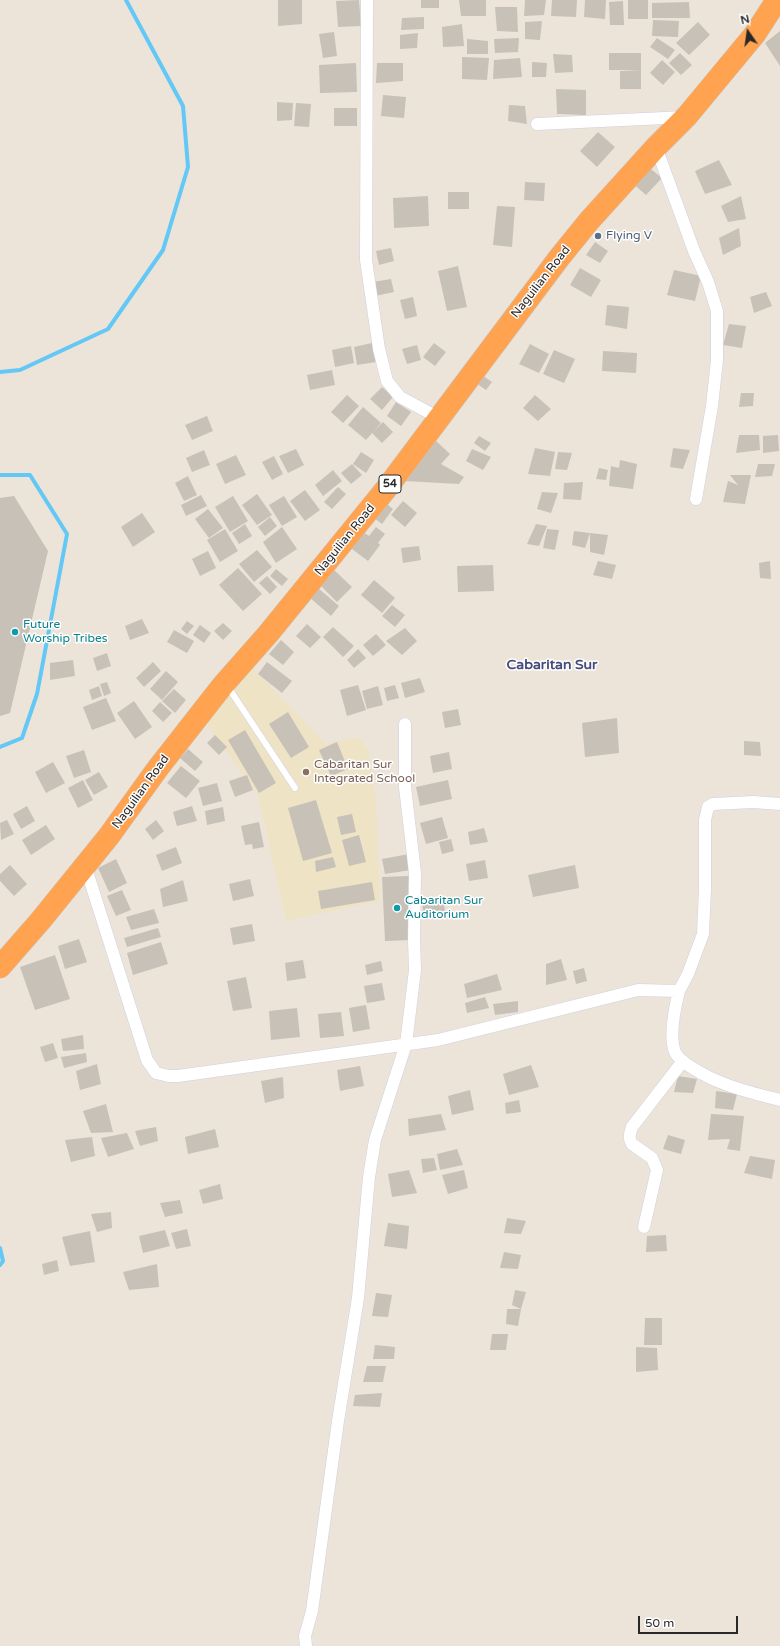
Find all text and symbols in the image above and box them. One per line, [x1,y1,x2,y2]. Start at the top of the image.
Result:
north arrow [728,12,768,52]
text: N [739,12,751,27]
place label: Flying V [606,229,652,243]
marker: Flying V [593,231,603,241]
street label: Naguilian Road [508,243,574,321]
road number: 54 [379,475,401,493]
street label: Naguilian Road [312,501,378,579]
place label: Future Worship Tribes [23,618,108,646]
marker: Future Worship Tribes [10,627,20,637]
district label: Cabaritan Sur [507,657,597,673]
street label: Naguilian Road [109,752,173,832]
place label: Cabaritan Sur Integrated School [314,758,415,786]
marker: Cabaritan Sur Integrated School [301,767,311,777]
place label: Cabaritan Sur Auditorium [405,894,483,922]
marker: Cabaritan Sur Auditorium [392,903,402,913]
scale bar [640,1608,740,1634]
text: 50 m [645,1616,674,1630]

